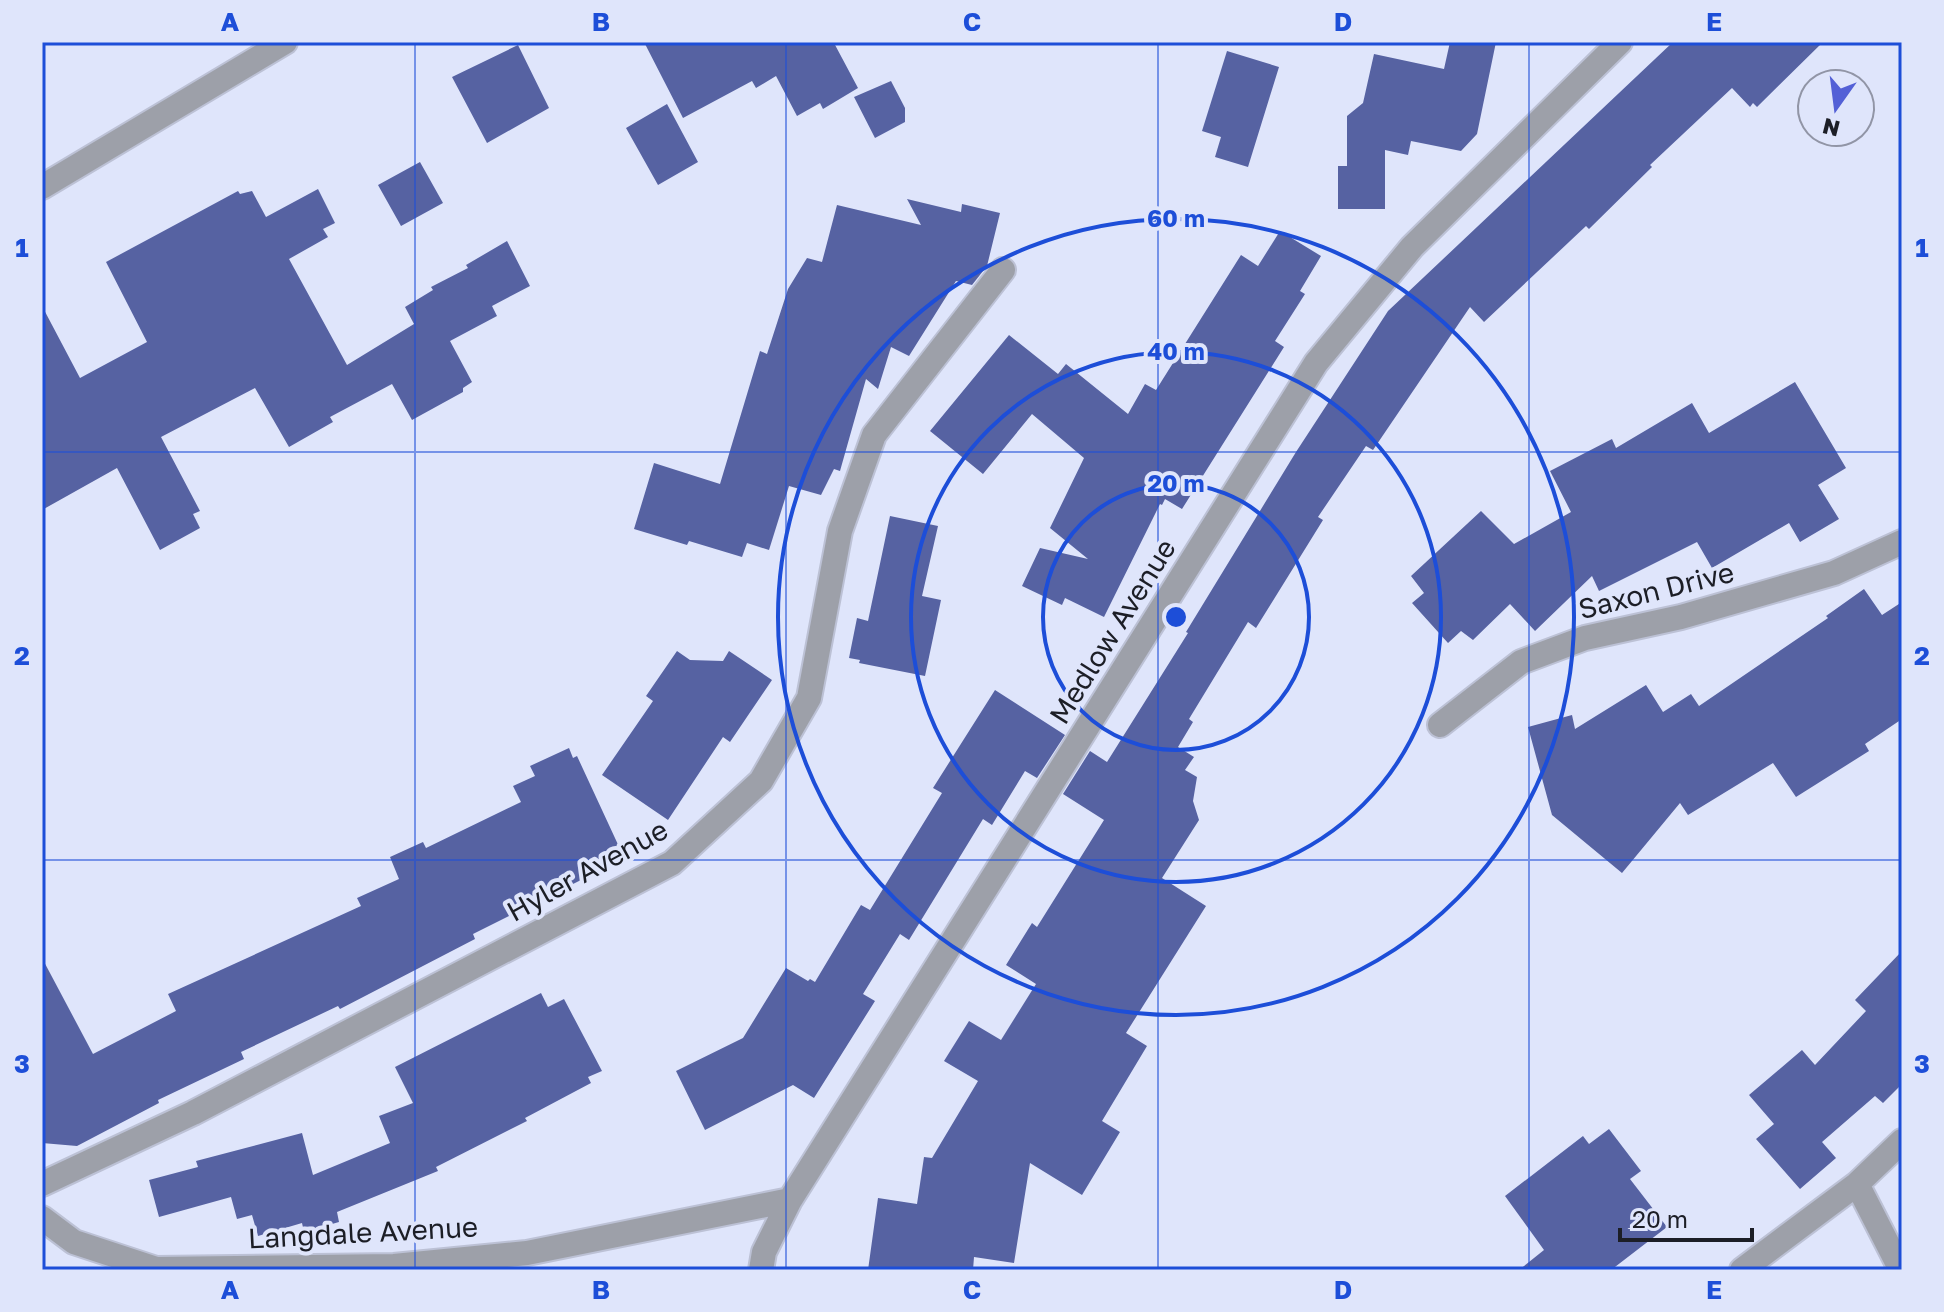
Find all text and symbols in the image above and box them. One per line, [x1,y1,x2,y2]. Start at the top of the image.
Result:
text: A [221,6,240,37]
text: B [592,6,610,37]
text: C [963,6,981,37]
text: D [1334,6,1352,37]
text: E [1706,6,1722,37]
north arrow [1796,68,1876,148]
text: N [1820,113,1842,143]
text: 60 m [1147,203,1205,232]
text: 1 [15,232,29,263]
text: 1 [1915,232,1929,263]
text: 40 m [1147,336,1205,365]
text: 20 m [1147,468,1205,497]
street label: Medlow Avenue [1042,533,1182,729]
street label: Saxon Drive [1575,555,1737,625]
centre of rings [1162,603,1190,631]
text: 2 [14,640,30,671]
text: 2 [1914,640,1930,671]
street label: Hyler Avenue [501,812,673,928]
text: 3 [14,1048,30,1079]
text: 3 [1914,1048,1930,1079]
scale bar [1620,1192,1752,1242]
text: 20 m [1632,1204,1688,1233]
street label: Langdale Avenue [247,1209,479,1255]
text: A [221,1274,240,1305]
text: B [592,1274,610,1305]
text: C [963,1274,981,1305]
text: D [1334,1274,1352,1305]
text: E [1706,1274,1722,1305]

